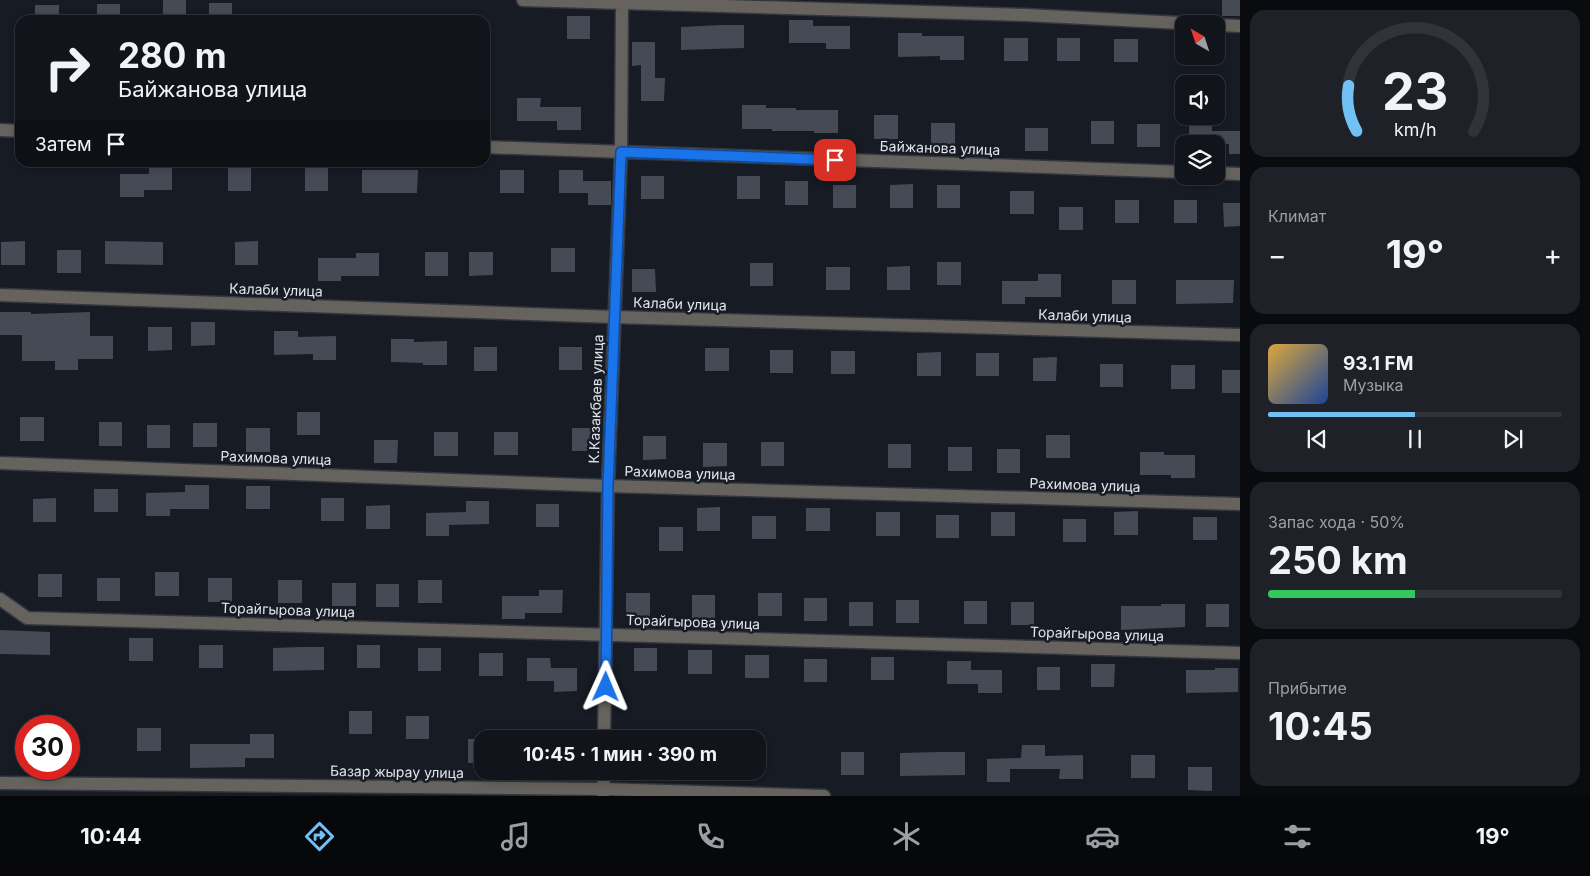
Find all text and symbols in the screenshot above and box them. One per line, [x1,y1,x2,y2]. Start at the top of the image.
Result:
north arrow [1175,15,1225,65]
map controls [1175,15,1225,185]
text: 280 m [118,34,227,76]
icon: right [35,35,100,100]
text: 23 [1382,60,1448,123]
button: sound [1175,75,1225,125]
text: Байжанова улица [118,76,307,102]
text: km/h [1394,119,1436,140]
icon: arrive [102,130,130,158]
text: Затем [35,133,92,156]
button: layers [1175,135,1225,185]
street label: Байжанова улица [879,137,1001,158]
pin [814,139,856,181]
icon: arrive [821,146,849,174]
text: Климат [1268,206,1326,226]
text: 19° [1386,231,1444,277]
text: − [1268,238,1287,272]
text: + [1543,238,1562,272]
street label: Калаби улица [229,279,323,300]
street label: Калаби улица [633,293,727,314]
street label: Калаби улица [1038,305,1132,326]
street label: К.Казакбаев улица [585,334,606,464]
text: 93.1 FM [1343,352,1413,375]
text: Музыка [1343,375,1404,395]
icon: previous [1303,425,1331,453]
icon: pause [1401,425,1429,453]
icon: next [1499,425,1527,453]
street label: Рахимова улица [220,447,332,468]
street label: Рахимова улица [624,462,736,483]
street label: Рахимова улица [1029,474,1141,495]
text: Запас хода · 50% [1268,512,1405,532]
text: 250 km [1268,537,1408,583]
street label: Торайгырова улица [221,599,355,620]
street label: Торайгырова улица [626,611,760,632]
street label: Торайгырова улица [1030,623,1164,644]
position arrow [579,660,631,712]
text: Прибытие [1268,678,1347,698]
text: 10:45 [1268,703,1373,749]
speed limit sign: 30 [15,715,80,780]
text: 10:45 · 1 мин · 390 m [523,743,717,766]
street label: Базар жырау улица [330,762,464,781]
icon: directions [302,819,337,854]
icon: music [498,819,533,854]
icon: phone [693,819,728,854]
icon: climate [889,819,924,854]
icon: car [1085,819,1120,854]
icon: filters [1280,819,1315,854]
text: 10:44 [80,823,142,849]
text: 19° [1476,823,1510,849]

